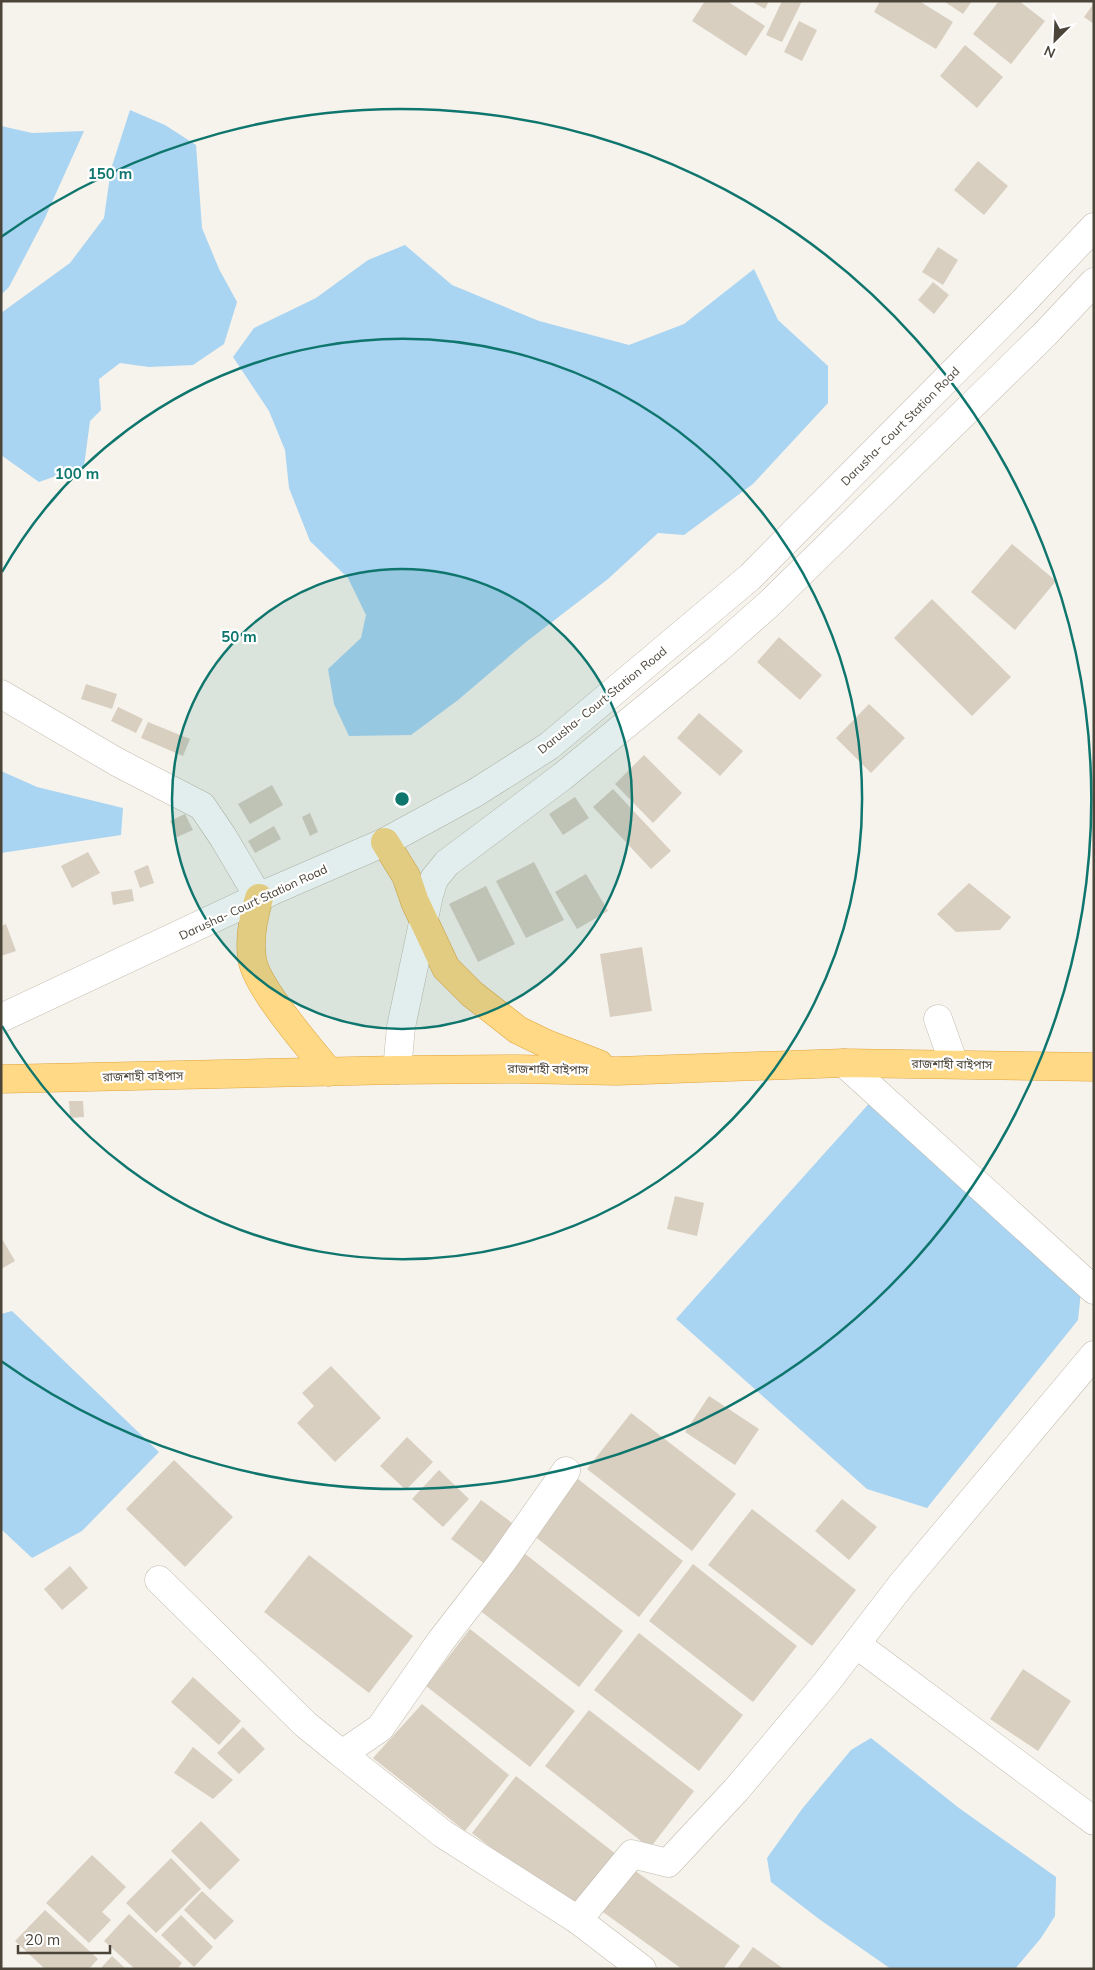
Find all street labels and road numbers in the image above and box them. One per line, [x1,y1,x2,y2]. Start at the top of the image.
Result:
street label: Darusha- Court Station Road [837,363,963,489]
street label: Darusha- Court Station Road [534,643,670,757]
street label: Darusha- Court Station Road [177,861,329,943]
street label: রাজশাহী বাইপাস [910,1056,993,1072]
street label: রাজশাহী বাইপাস [506,1061,589,1077]
street label: রাজশাহী বাইপাস [101,1068,184,1084]

